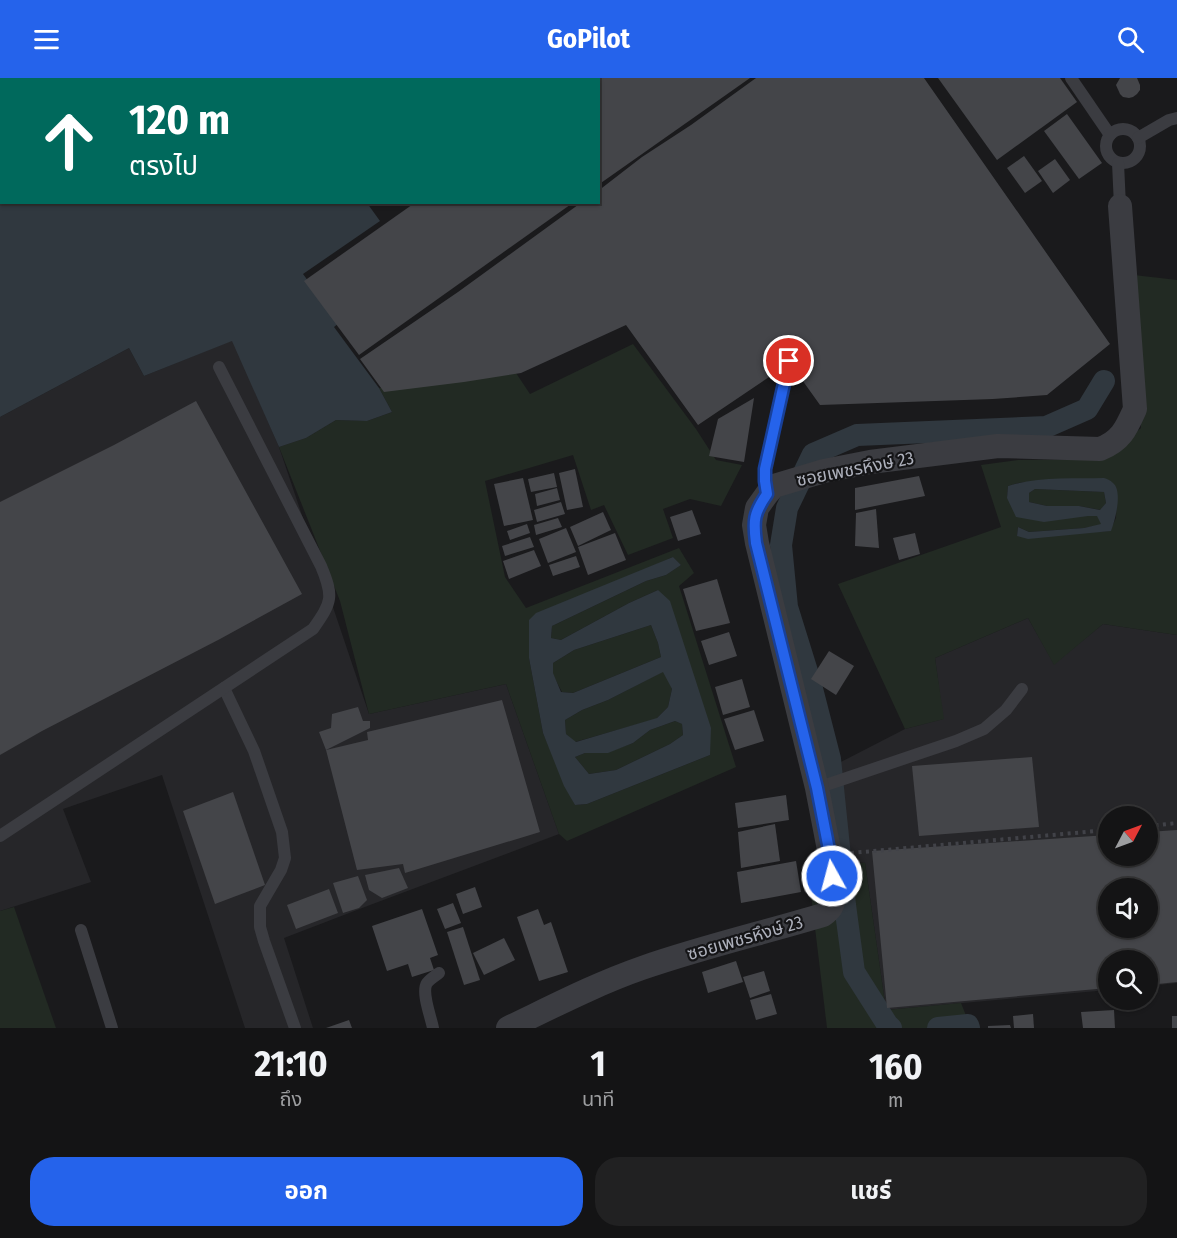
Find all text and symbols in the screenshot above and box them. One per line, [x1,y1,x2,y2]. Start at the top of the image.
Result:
icon: menu [30,23,63,56]
text: GoPilot [547,23,630,55]
icon: search [1114,23,1147,56]
text: 120 m [129,95,230,145]
icon: ahead [30,102,108,180]
text: ตรงไป [129,150,198,182]
pin [763,335,814,386]
icon: arrive [772,344,805,377]
street label: ซอยเพชรหึงษ์ 23 [794,447,916,491]
north arrow [1098,806,1158,866]
map controls [1098,806,1158,1010]
position arrow [800,844,864,908]
button: sound [1098,878,1158,938]
street label: ซอยเพชรหึงษ์ 23 [685,911,805,965]
button: search [1098,950,1158,1010]
text: 21:10 [254,1042,328,1086]
text: 1 [591,1042,606,1086]
text: 160 [869,1045,923,1089]
text: ถึง [280,1087,302,1111]
text: นาที [582,1087,615,1111]
text: m [888,1088,903,1112]
button: ออก [30,1157,583,1226]
button: แชร์ [595,1157,1147,1226]

